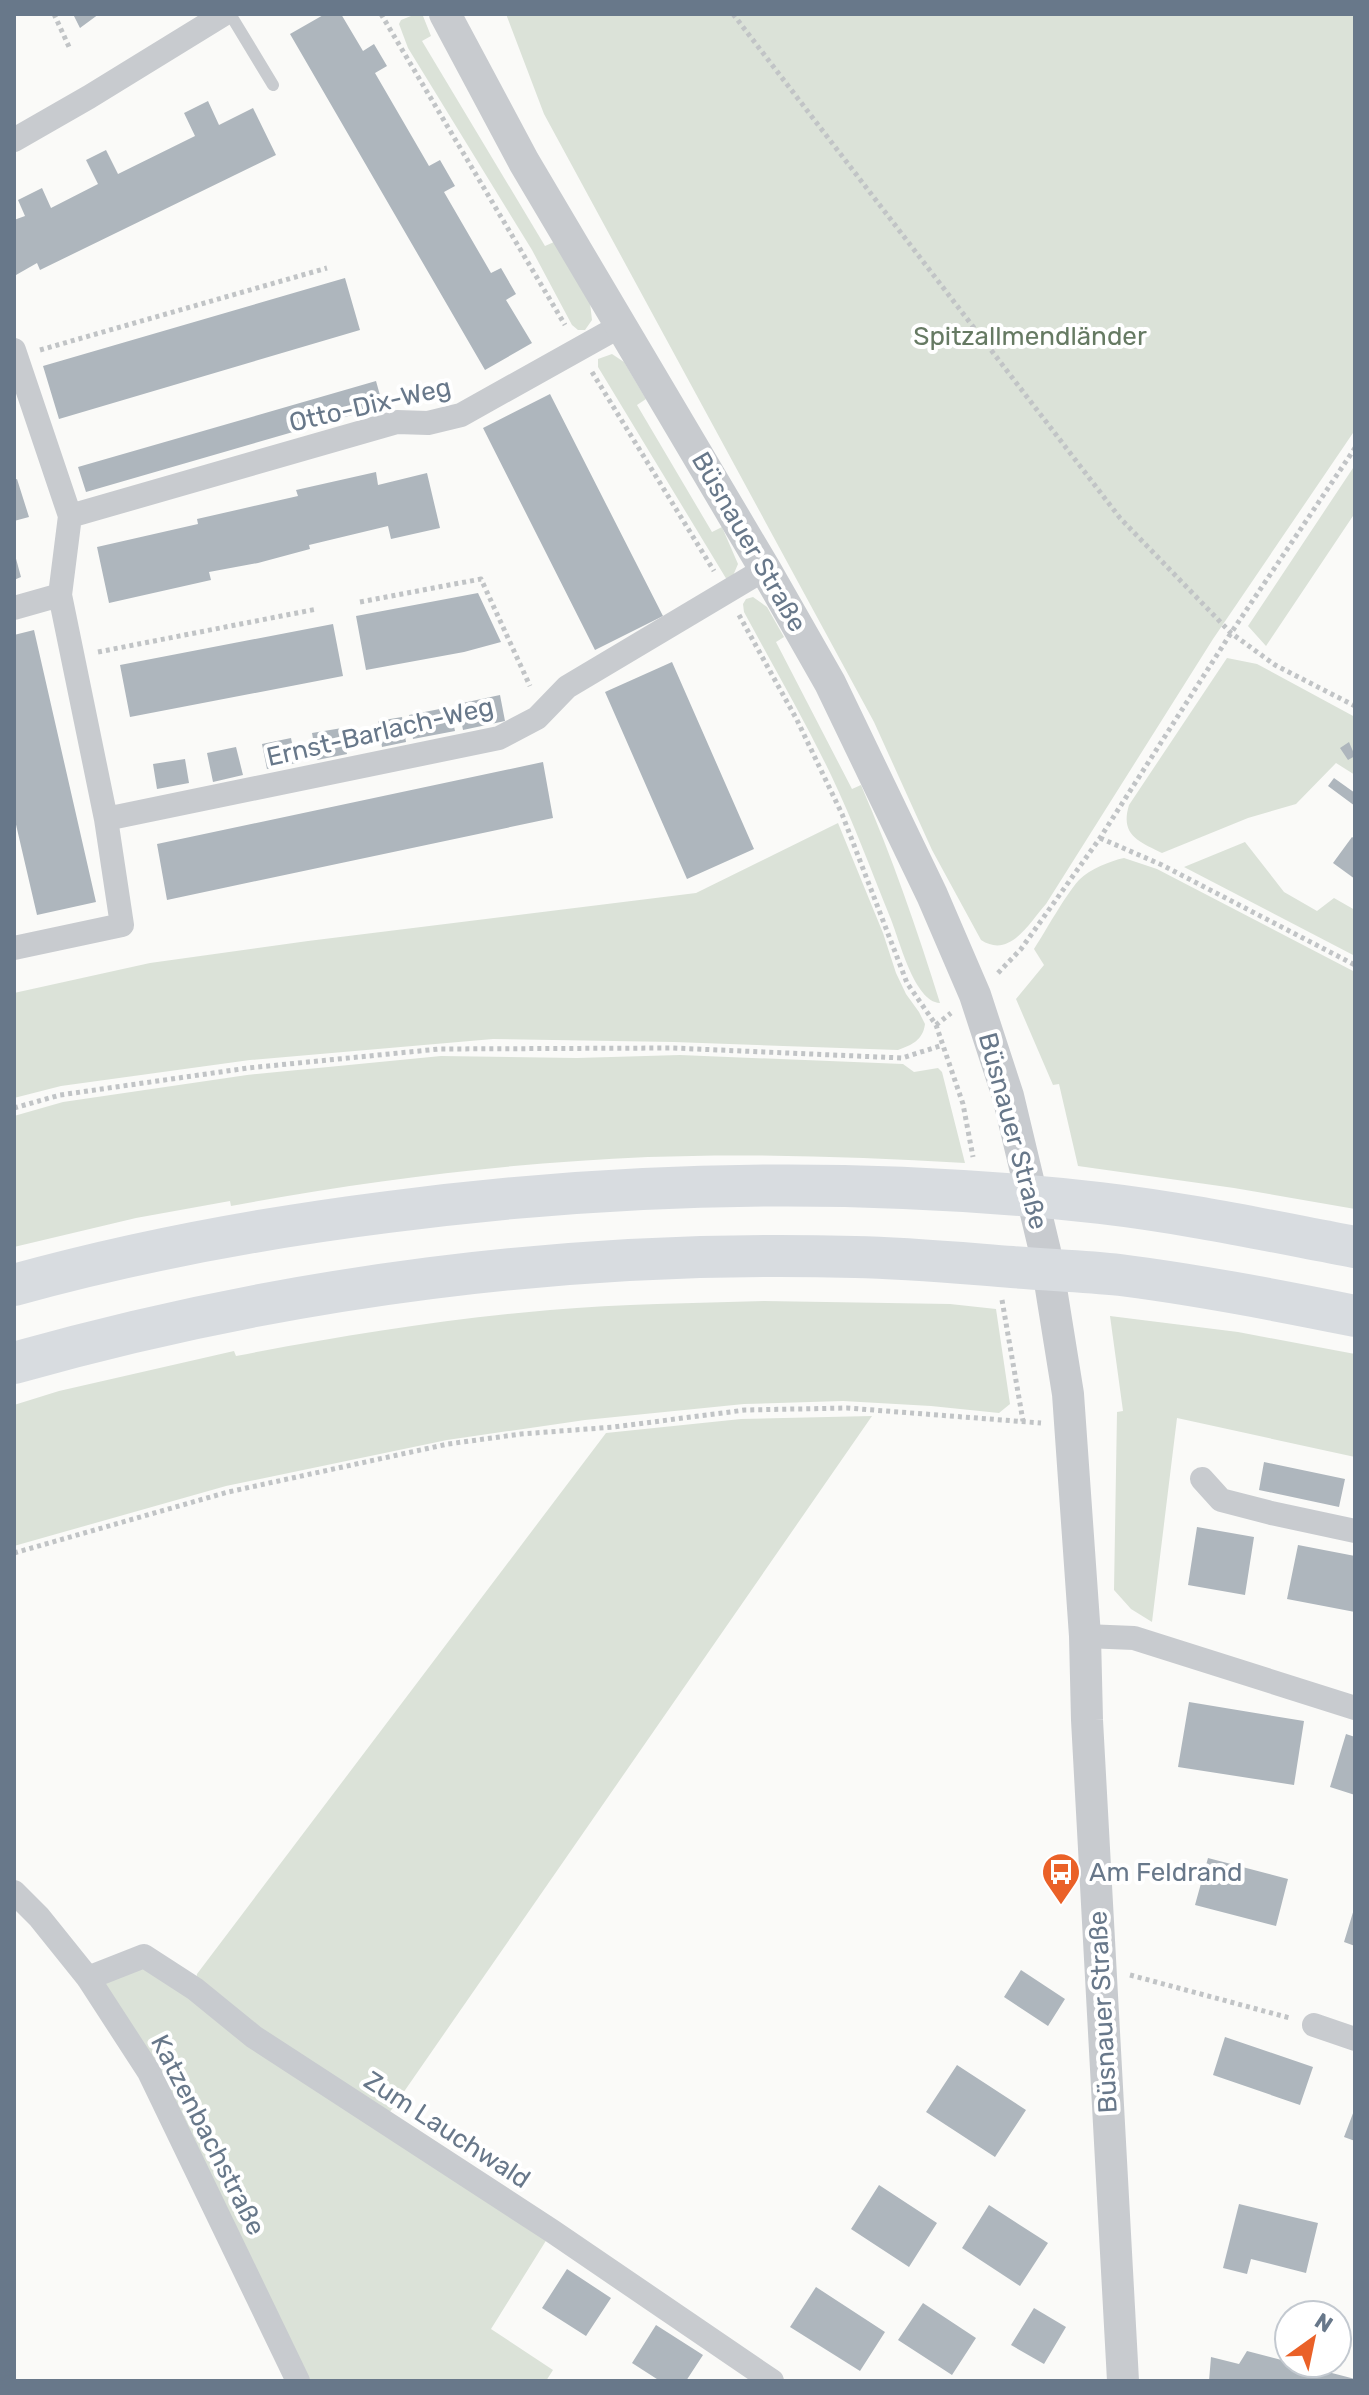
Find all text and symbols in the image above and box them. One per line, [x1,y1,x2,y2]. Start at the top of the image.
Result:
park label: Spitzallmendländer [913,321,1147,352]
street label: Otto-Dix-Weg [286,371,454,439]
street label: Büsnauer Straße [685,447,813,637]
street label: Ernst-Barlach-Weg [264,691,496,773]
street label: Büsnauer Straße [972,1029,1054,1233]
bus stop icon: Am Feldrand [1040,1851,1082,1906]
place label: Am Feldrand [1089,1857,1242,1888]
street label: Büsnauer Straße [1082,1910,1124,2114]
street label: Katzenbachstraße [144,2030,272,2240]
street label: Zum Lauchwald [358,2065,536,2195]
north arrow [1273,2299,1353,2379]
text: N [1310,2307,1338,2338]

